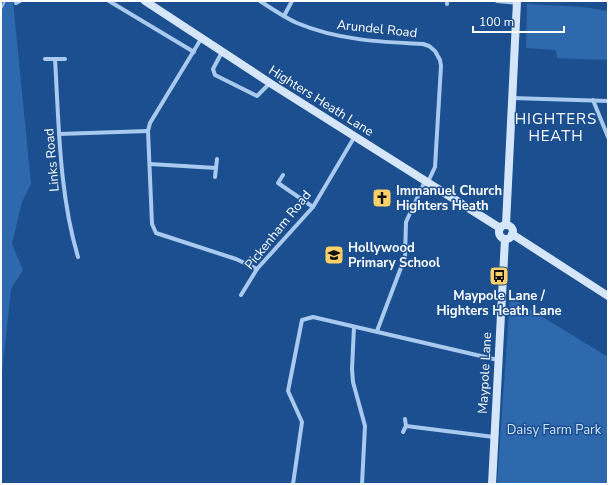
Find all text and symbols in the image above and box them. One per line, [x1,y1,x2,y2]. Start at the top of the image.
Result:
scale bar [473,8,564,34]
text: 100 m [479,14,514,30]
street label: Arundel Road [336,16,418,42]
street label: Highters Heath Lane [265,61,377,141]
district label: HIGHTERS HEATH [515,109,597,146]
street label: Links Road [40,127,64,193]
place label: Immanuel Church Highters Heath [396,182,502,215]
street label: Pickenham Road [241,187,315,273]
church icon: Immanuel Church Highters Heath [371,187,393,209]
place label: Hollywood Primary School [348,239,441,272]
school or university icon: Hollywood Primary School [323,244,345,266]
bus stop icon: Maypole Lane / Highters Heath Lane [488,265,510,287]
place label: Maypole Lane / Highters Heath Lane [436,287,562,320]
street label: Maypole Lane [474,332,496,414]
park label: Daisy Farm Park [507,421,602,439]

